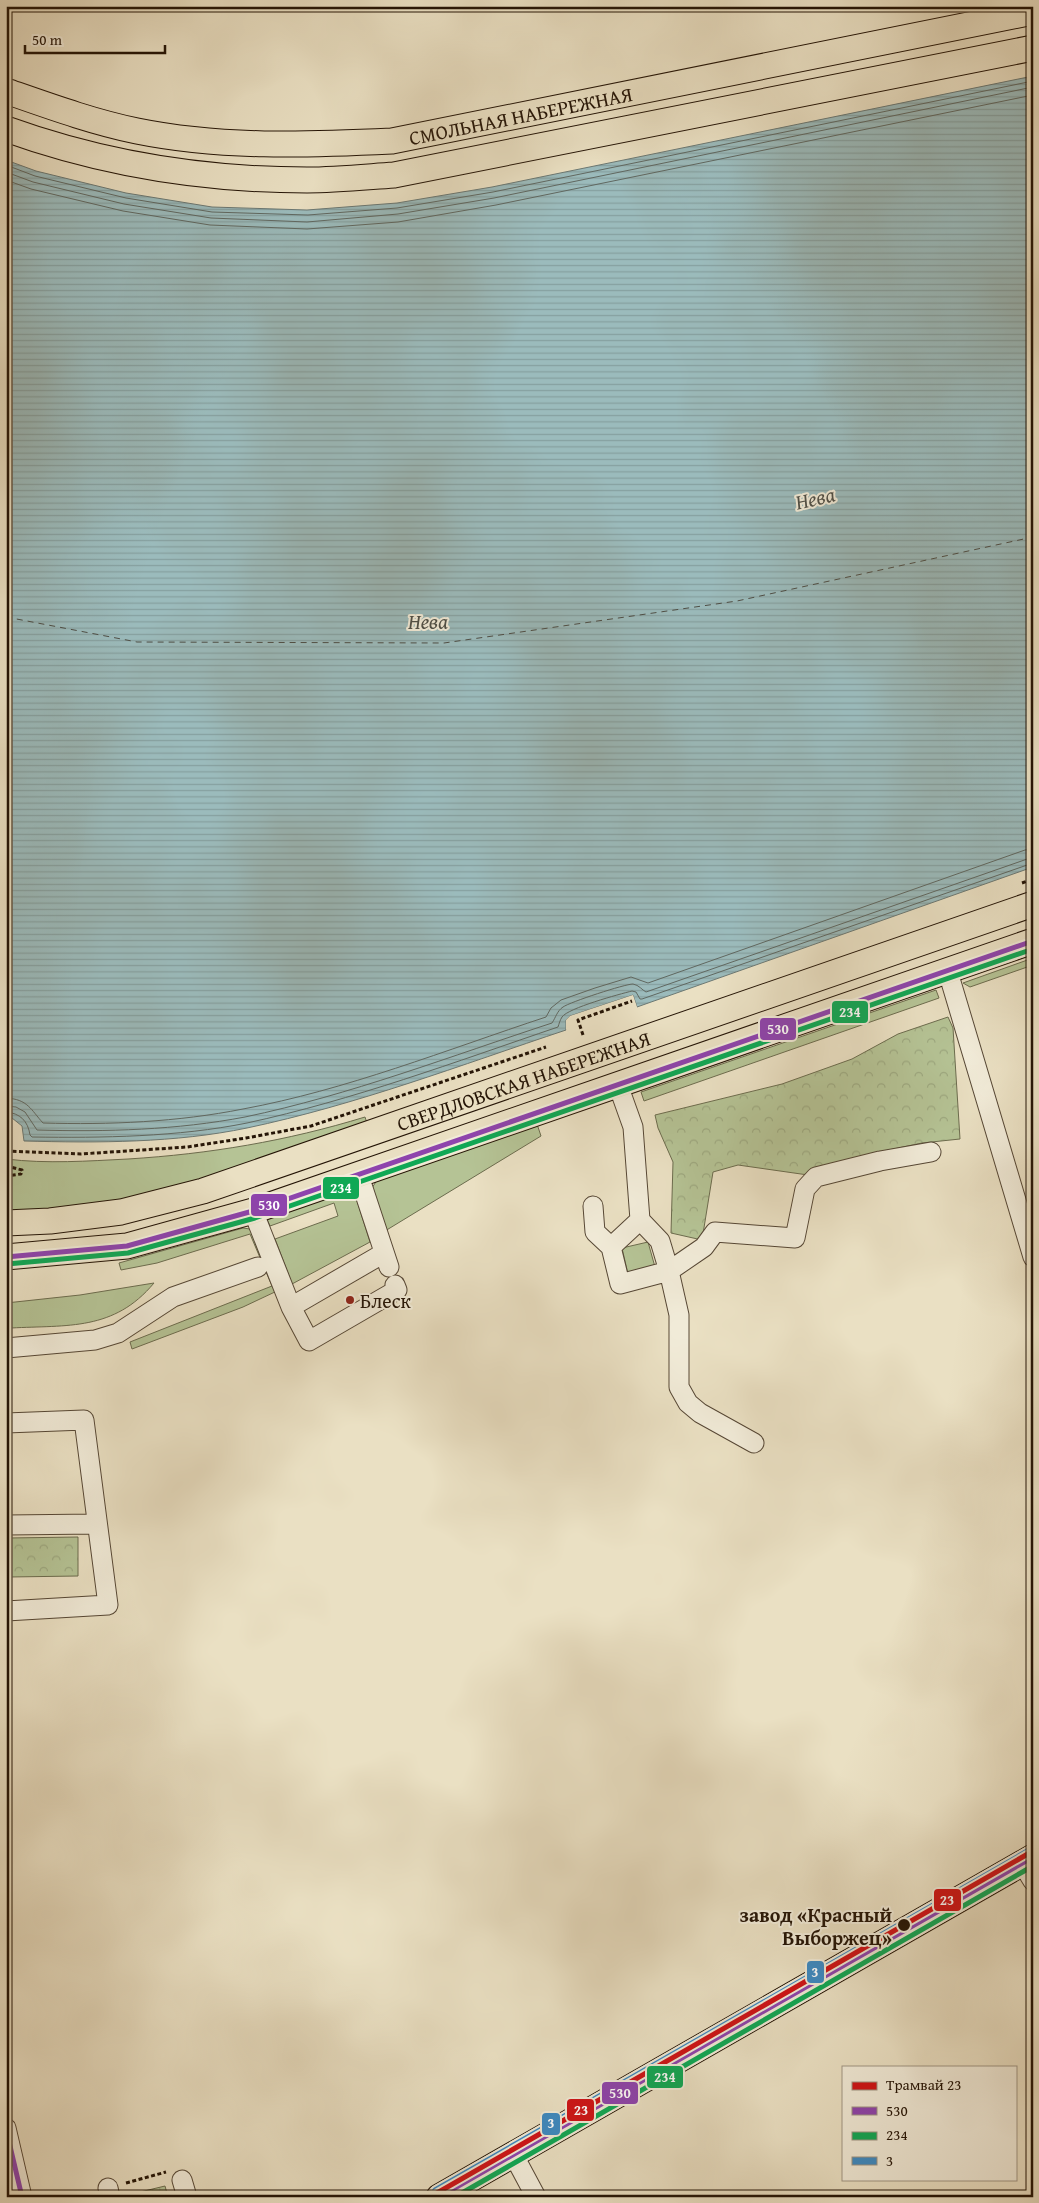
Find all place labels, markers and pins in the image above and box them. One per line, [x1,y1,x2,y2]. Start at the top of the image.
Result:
place label: Блеск [360,1286,412,1315]
marker: Блеск [344,1294,356,1306]
place label: завод «Красный Выборжец» [739,1900,892,1952]
marker: завод «Красный Выборжец» [896,1917,912,1933]

